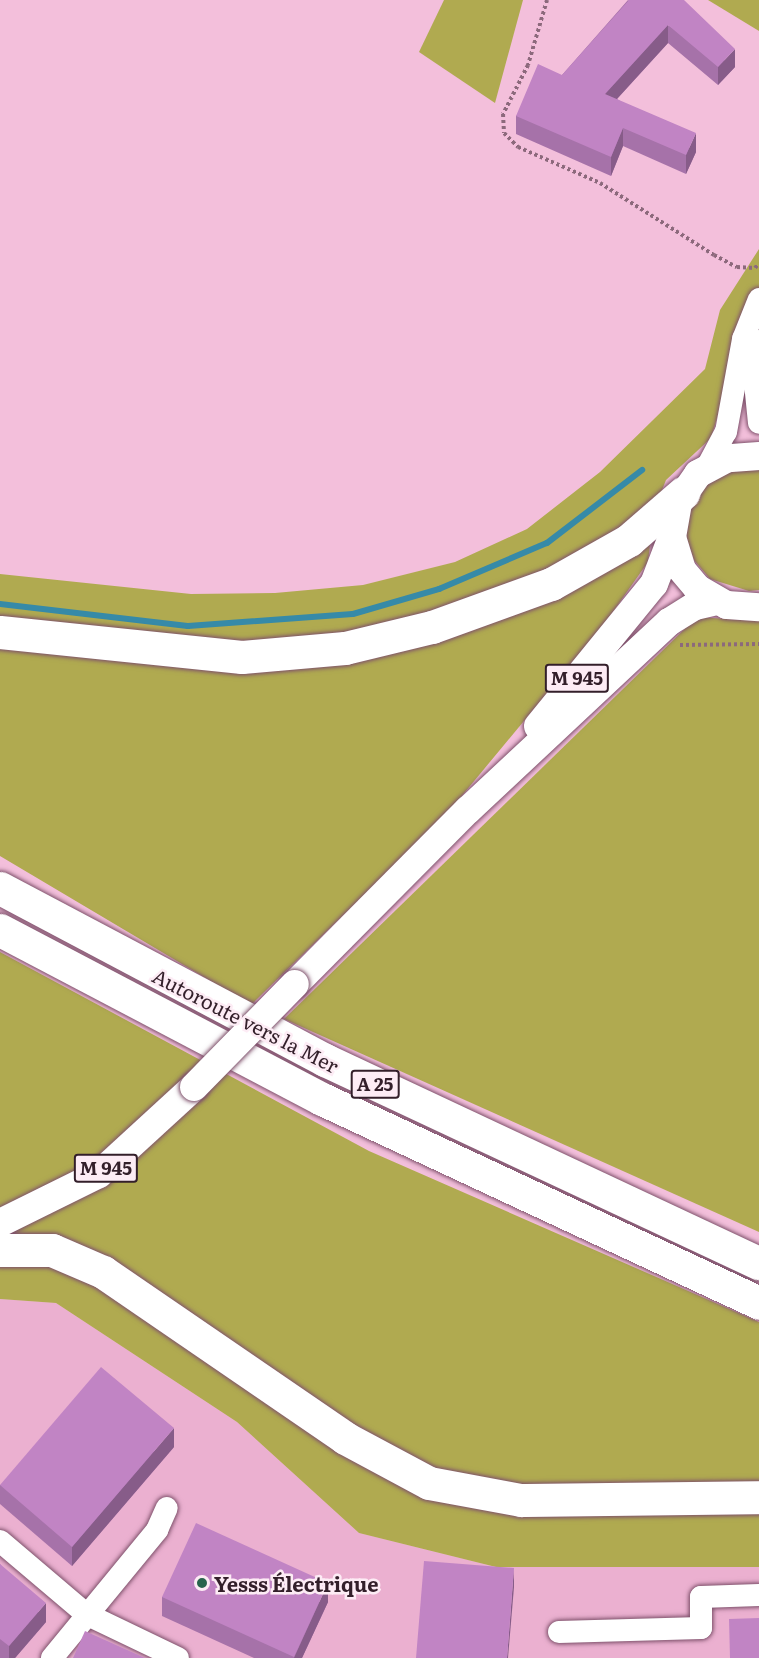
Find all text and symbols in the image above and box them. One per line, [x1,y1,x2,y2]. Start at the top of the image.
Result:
road number: M 945 [544,663,610,693]
street label: Autoroute vers la Mer [149,963,343,1077]
road number: A 25 [350,1069,400,1099]
road number: M 945 [73,1153,139,1183]
place label: Yesss Électrique [214,1571,379,1595]
marker: Yesss Électrique [195,1576,209,1590]

